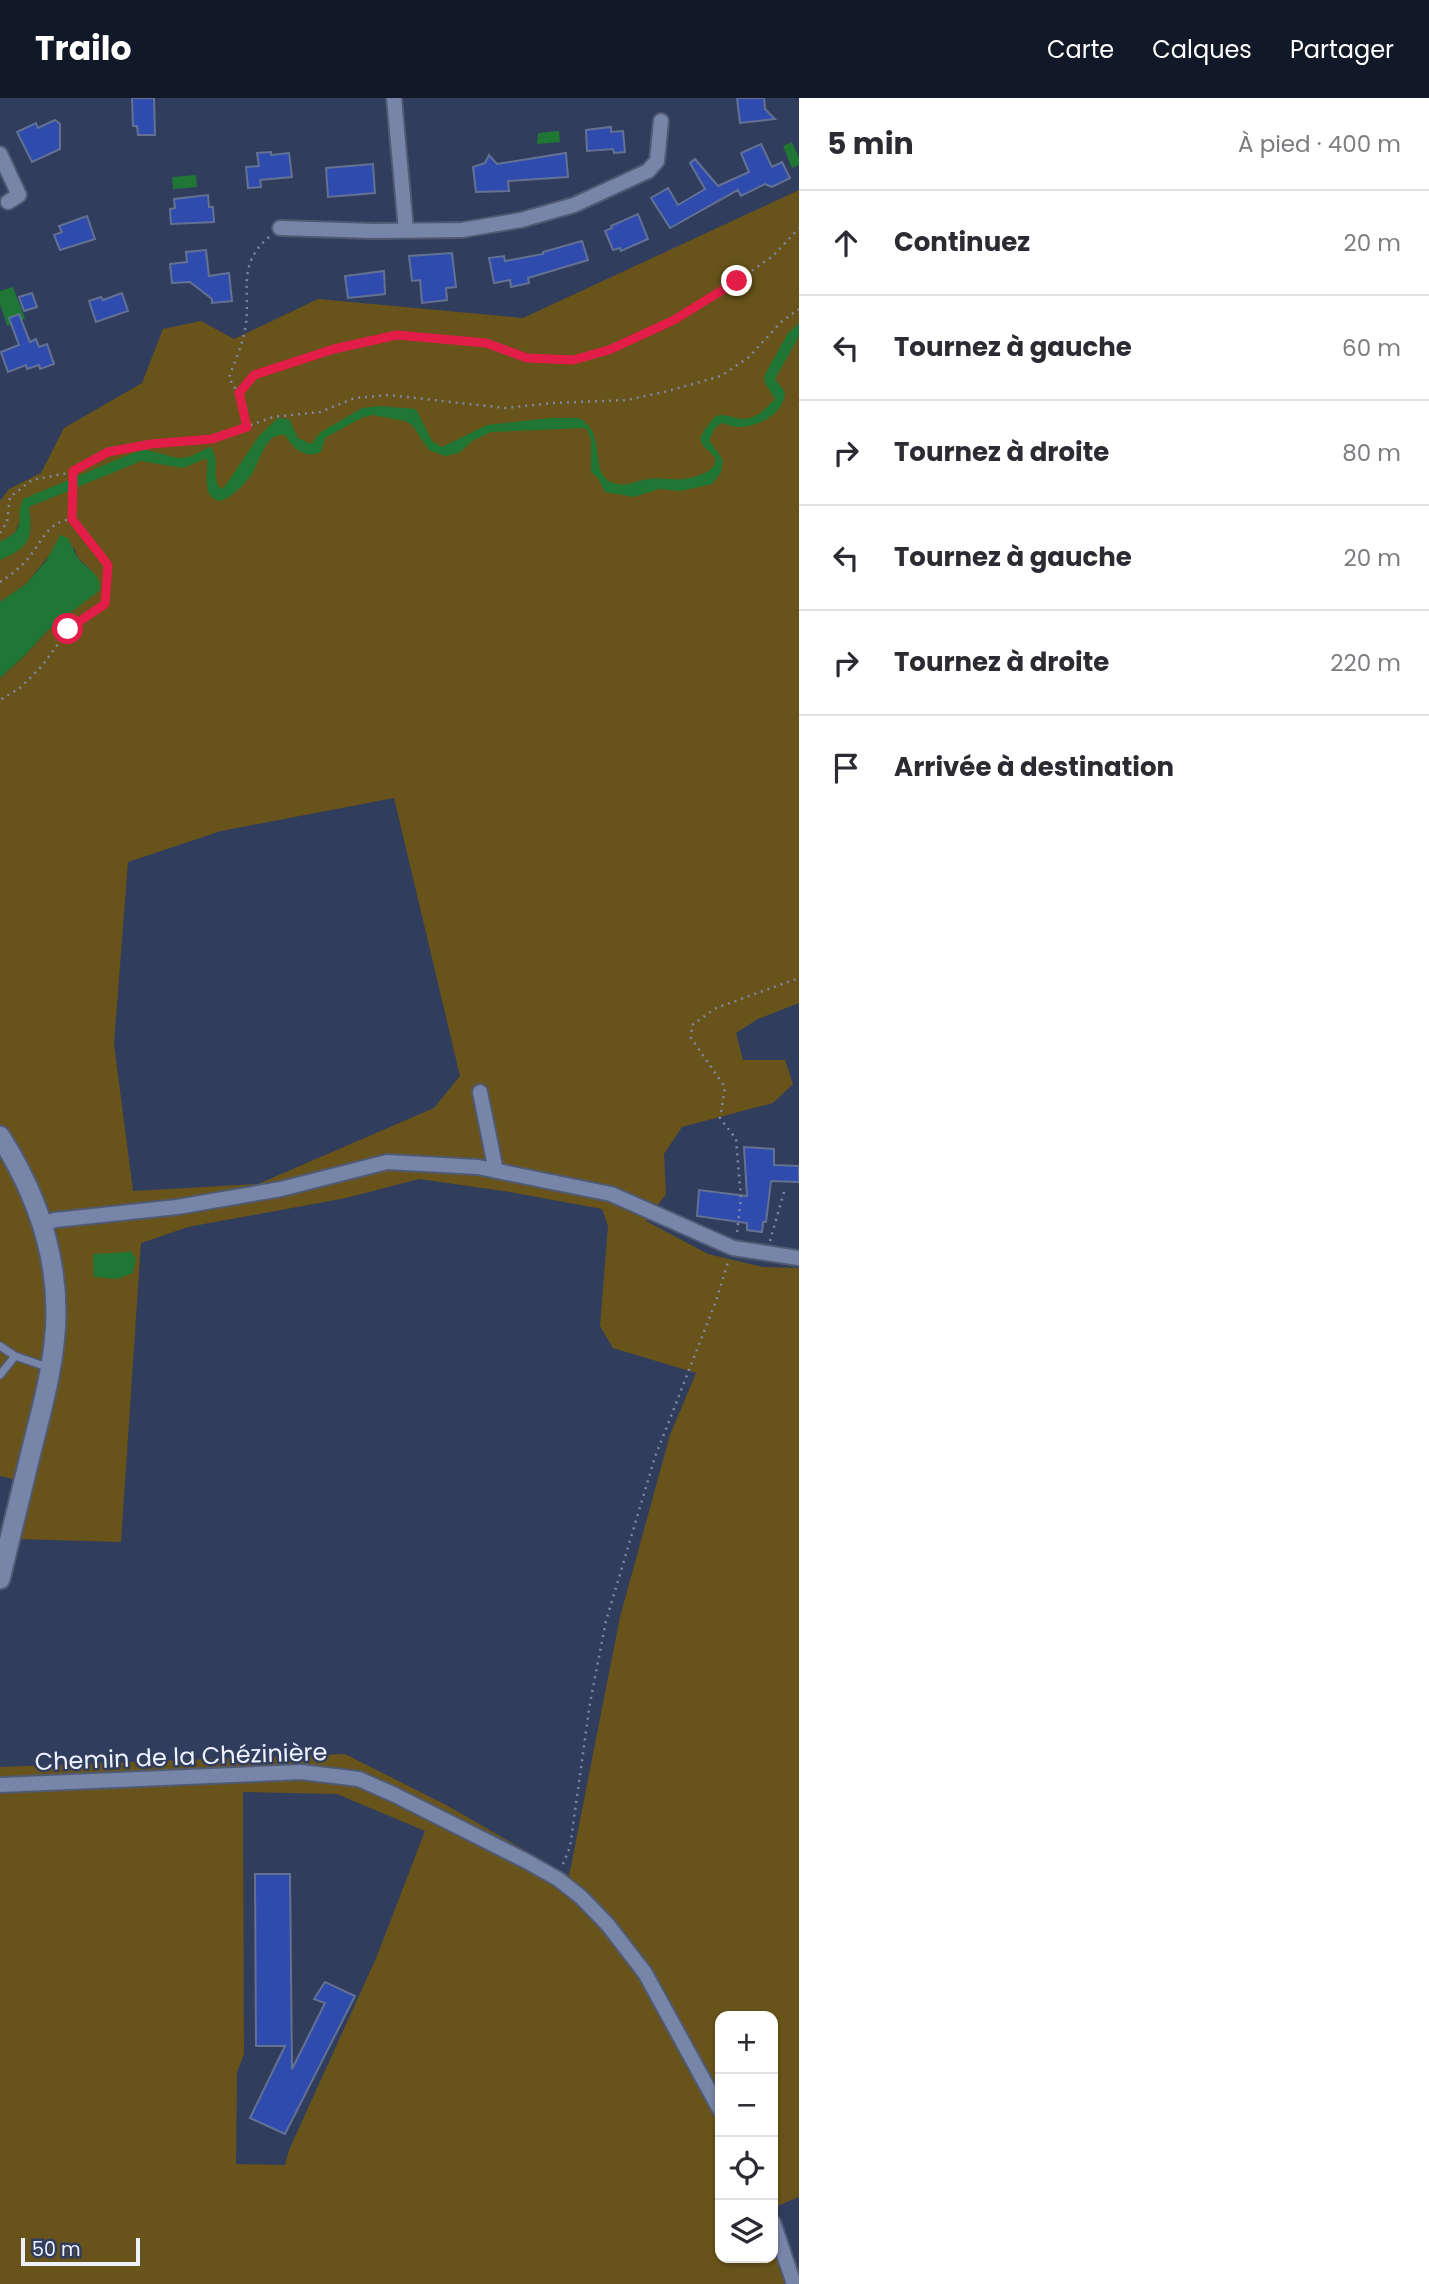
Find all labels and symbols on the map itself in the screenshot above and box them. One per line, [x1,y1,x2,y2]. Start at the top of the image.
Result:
route end [721,265,752,296]
route start [52,613,83,644]
street label: Chemin de la Chézinière [34,1735,328,1778]
scale bar [21,2235,140,2267]

